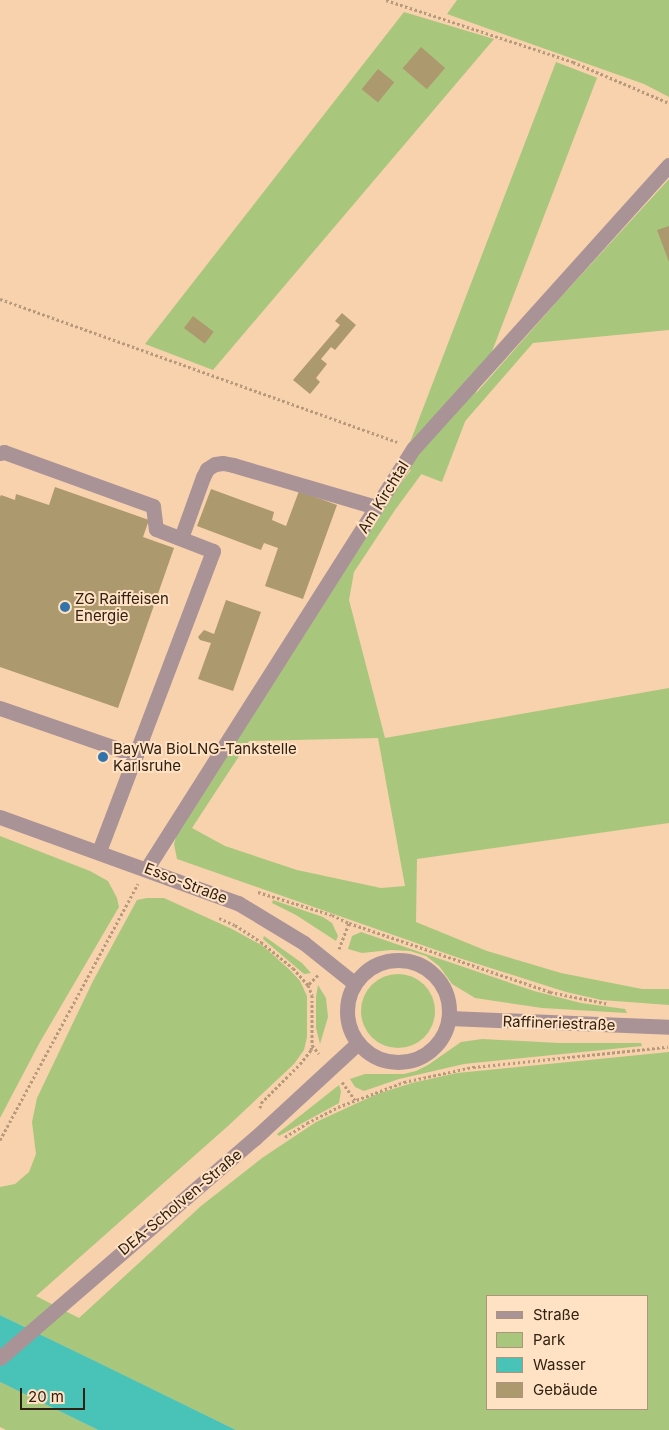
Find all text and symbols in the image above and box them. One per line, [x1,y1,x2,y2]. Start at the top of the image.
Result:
street label: Am Kirchtal [354,458,412,536]
place label: ZG Raiffeisen Energie [75,589,169,624]
marker: ZG Raiffeisen Energie [59,601,71,613]
place label: BayWa BioLNG-Tankstelle Karlsruhe [113,739,297,774]
marker: BayWa BioLNG-Tankstelle Karlsruhe [97,751,109,763]
street label: Esso-Straße [142,859,230,907]
street label: Raffineriestraße [502,1012,616,1034]
street label: DEA-Scholven-Straße [115,1145,245,1259]
legend [487,1295,649,1410]
text: Straße [533,1305,580,1324]
text: Park [533,1330,565,1349]
text: Wasser [533,1355,586,1374]
scale bar [22,1378,88,1410]
text: Gebäude [533,1380,598,1399]
text: 20 m [28,1387,64,1406]

